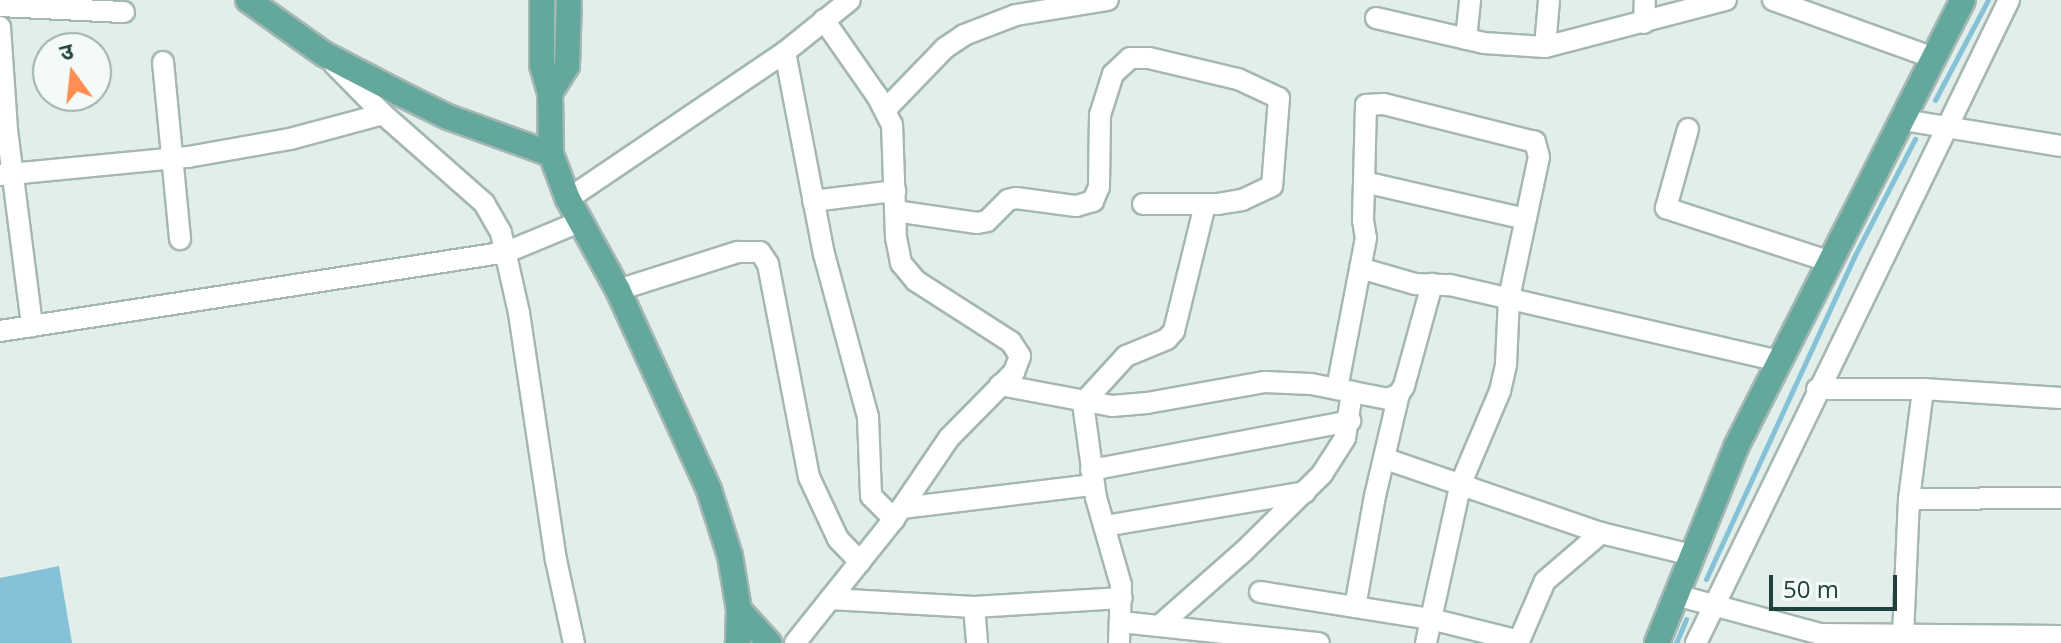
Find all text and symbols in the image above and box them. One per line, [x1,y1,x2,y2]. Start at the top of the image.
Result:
north arrow [32,32,112,112]
text: उ [56,35,76,67]
scale bar [1773,559,1901,609]
text: 50 m [1783,572,1839,605]

